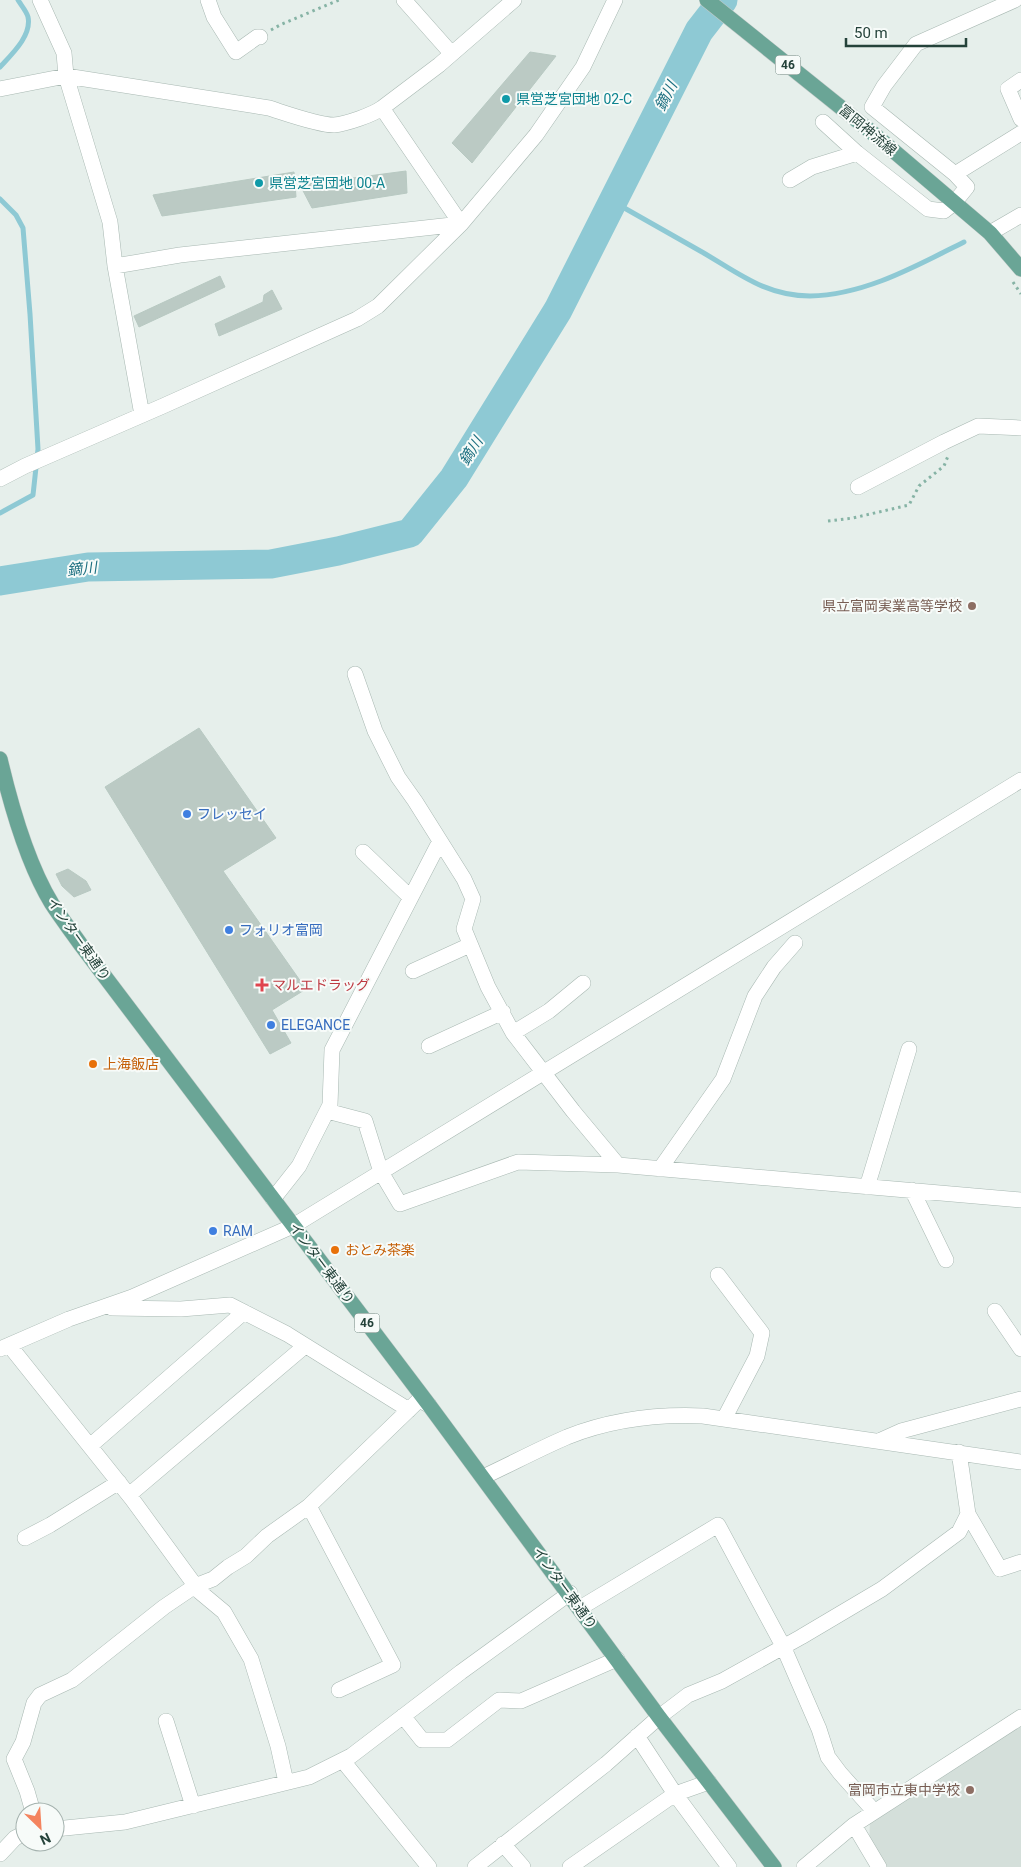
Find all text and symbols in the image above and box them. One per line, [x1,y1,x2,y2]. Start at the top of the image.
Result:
scale bar [846,15,966,47]
text: 50 m [854,24,888,42]
road number: 46 [776,56,800,74]
water label: 鏑川 [651,77,682,113]
place label: 県営芝宮団地 02-C [516,91,632,107]
marker: 県営芝宮団地 02-C [500,93,512,105]
street label: 富岡神流線 [836,101,900,159]
place label: 県営芝宮団地 00-A [269,175,385,191]
marker: 県営芝宮団地 00-A [253,177,265,189]
water label: 鏑川 [455,432,488,468]
water label: 鏑川 [66,558,100,580]
place label: 県立富岡実業高等学校 [822,598,962,614]
marker: 県立富岡実業高等学校 [966,600,978,612]
place label: フレッセイ [197,806,267,822]
marker: フレッセイ [181,808,193,820]
street label: インター東通り [44,894,114,984]
place label: フォリオ富岡 [239,922,323,938]
marker: フォリオ富岡 [223,924,235,936]
place label: マルエドラッグ [272,977,370,993]
marker: マルエドラッグ [256,979,268,991]
place label: ELEGANCE [281,1017,350,1033]
marker: ELEGANCE [265,1019,277,1031]
place label: 上海飯店 [103,1056,159,1072]
marker: 上海飯店 [87,1058,99,1070]
street label: インター東通り [286,1219,358,1307]
place label: RAM [223,1223,253,1239]
marker: RAM [207,1225,219,1237]
place label: おとみ茶楽 [345,1242,415,1258]
marker: おとみ茶楽 [329,1244,341,1256]
road number: 46 [354,1314,380,1332]
street label: インター東通り [530,1544,600,1632]
place label: 富岡市立東中学校 [848,1782,960,1798]
marker: 富岡市立東中学校 [964,1784,976,1796]
north arrow [15,1802,65,1852]
text: N [38,1829,53,1848]

